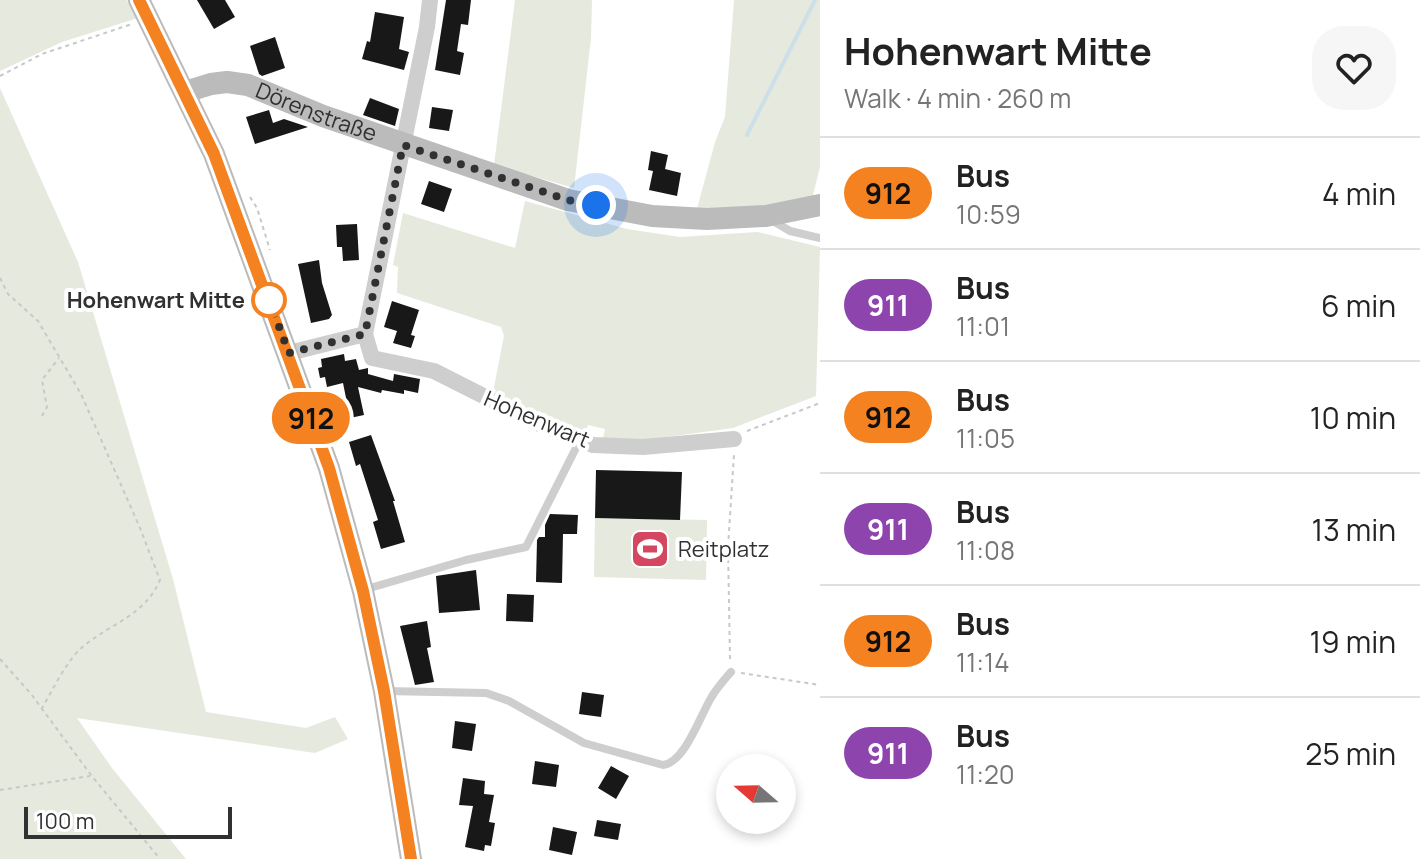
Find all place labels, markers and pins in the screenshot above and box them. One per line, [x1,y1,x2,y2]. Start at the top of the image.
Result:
marker: Hohenwart Mitte [252,283,286,317]
place label: Hohenwart Mitte [67,285,245,315]
sports icon: Reitplatz [629,528,671,570]
place label: Reitplatz [678,534,770,564]

